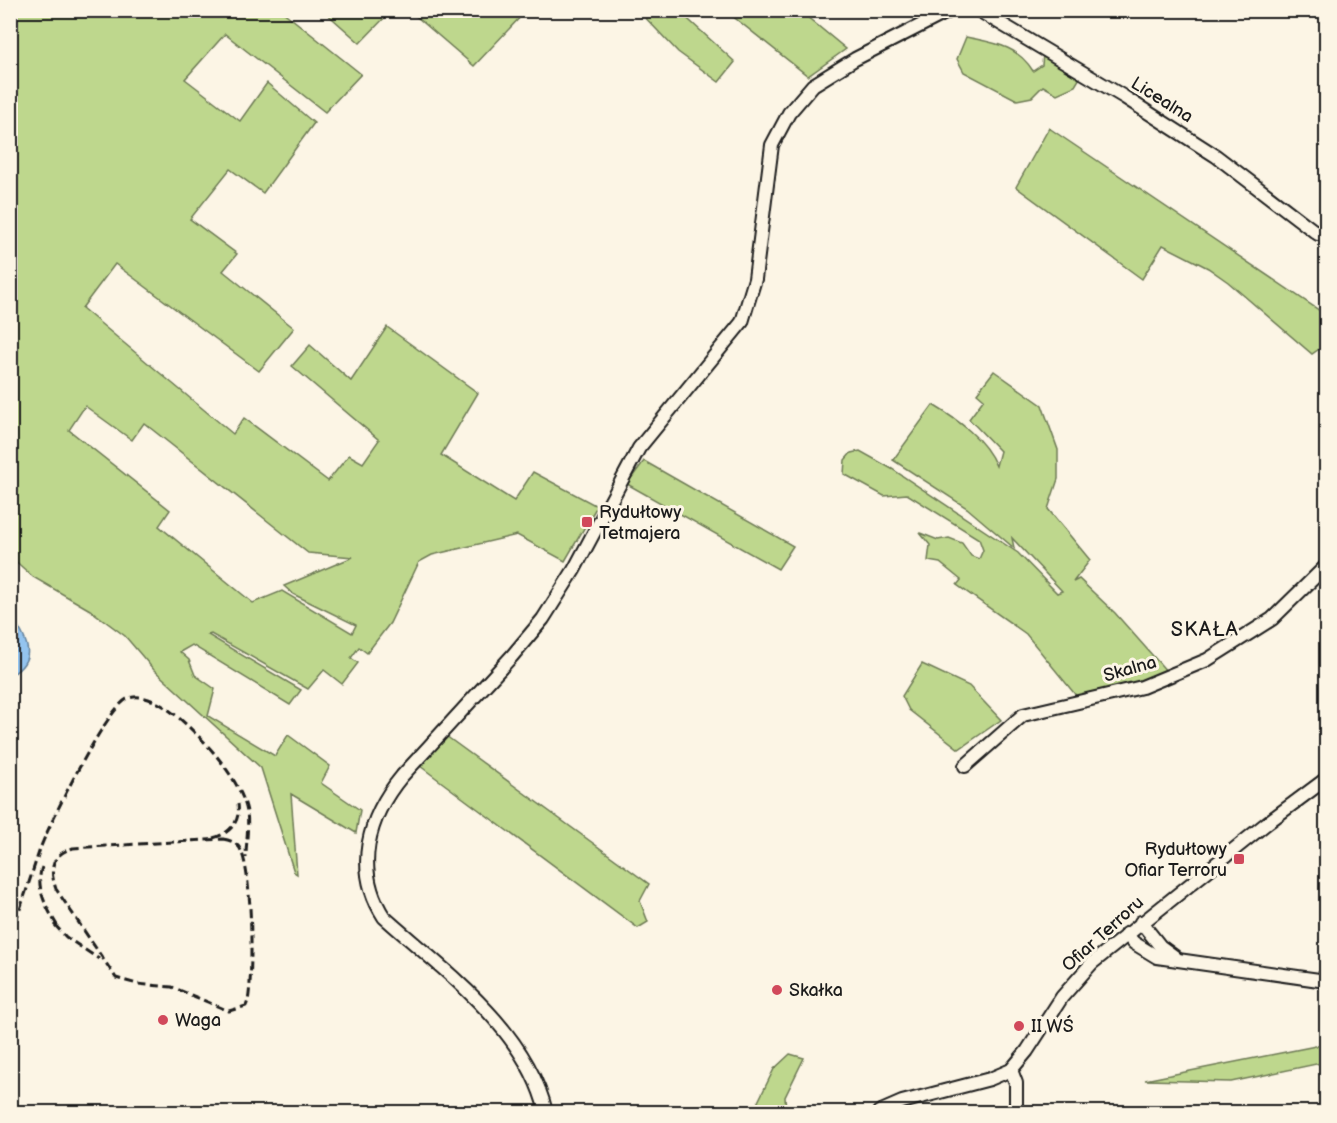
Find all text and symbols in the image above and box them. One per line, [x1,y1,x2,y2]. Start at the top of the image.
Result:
street label: Licealna [1127,73,1197,127]
place label: Rydułtowy Tetmajera [599,502,682,544]
marker: Rydułtowy Tetmajera [580,515,594,529]
district label: SKAŁA [1171,618,1239,642]
street label: Skalna [1101,651,1159,687]
place label: Rydułtowy Ofiar Terroru [1125,839,1228,881]
marker: Rydułtowy Ofiar Terroru [1232,852,1246,866]
street label: Ofiar Terroru [1058,892,1148,976]
place label: Skałka [789,980,843,1001]
marker: Skałka [770,983,784,997]
place label: Waga [175,1010,221,1031]
marker: Waga [156,1013,170,1027]
place label: II WŚ [1031,1014,1074,1037]
marker: II WŚ [1012,1019,1026,1033]

